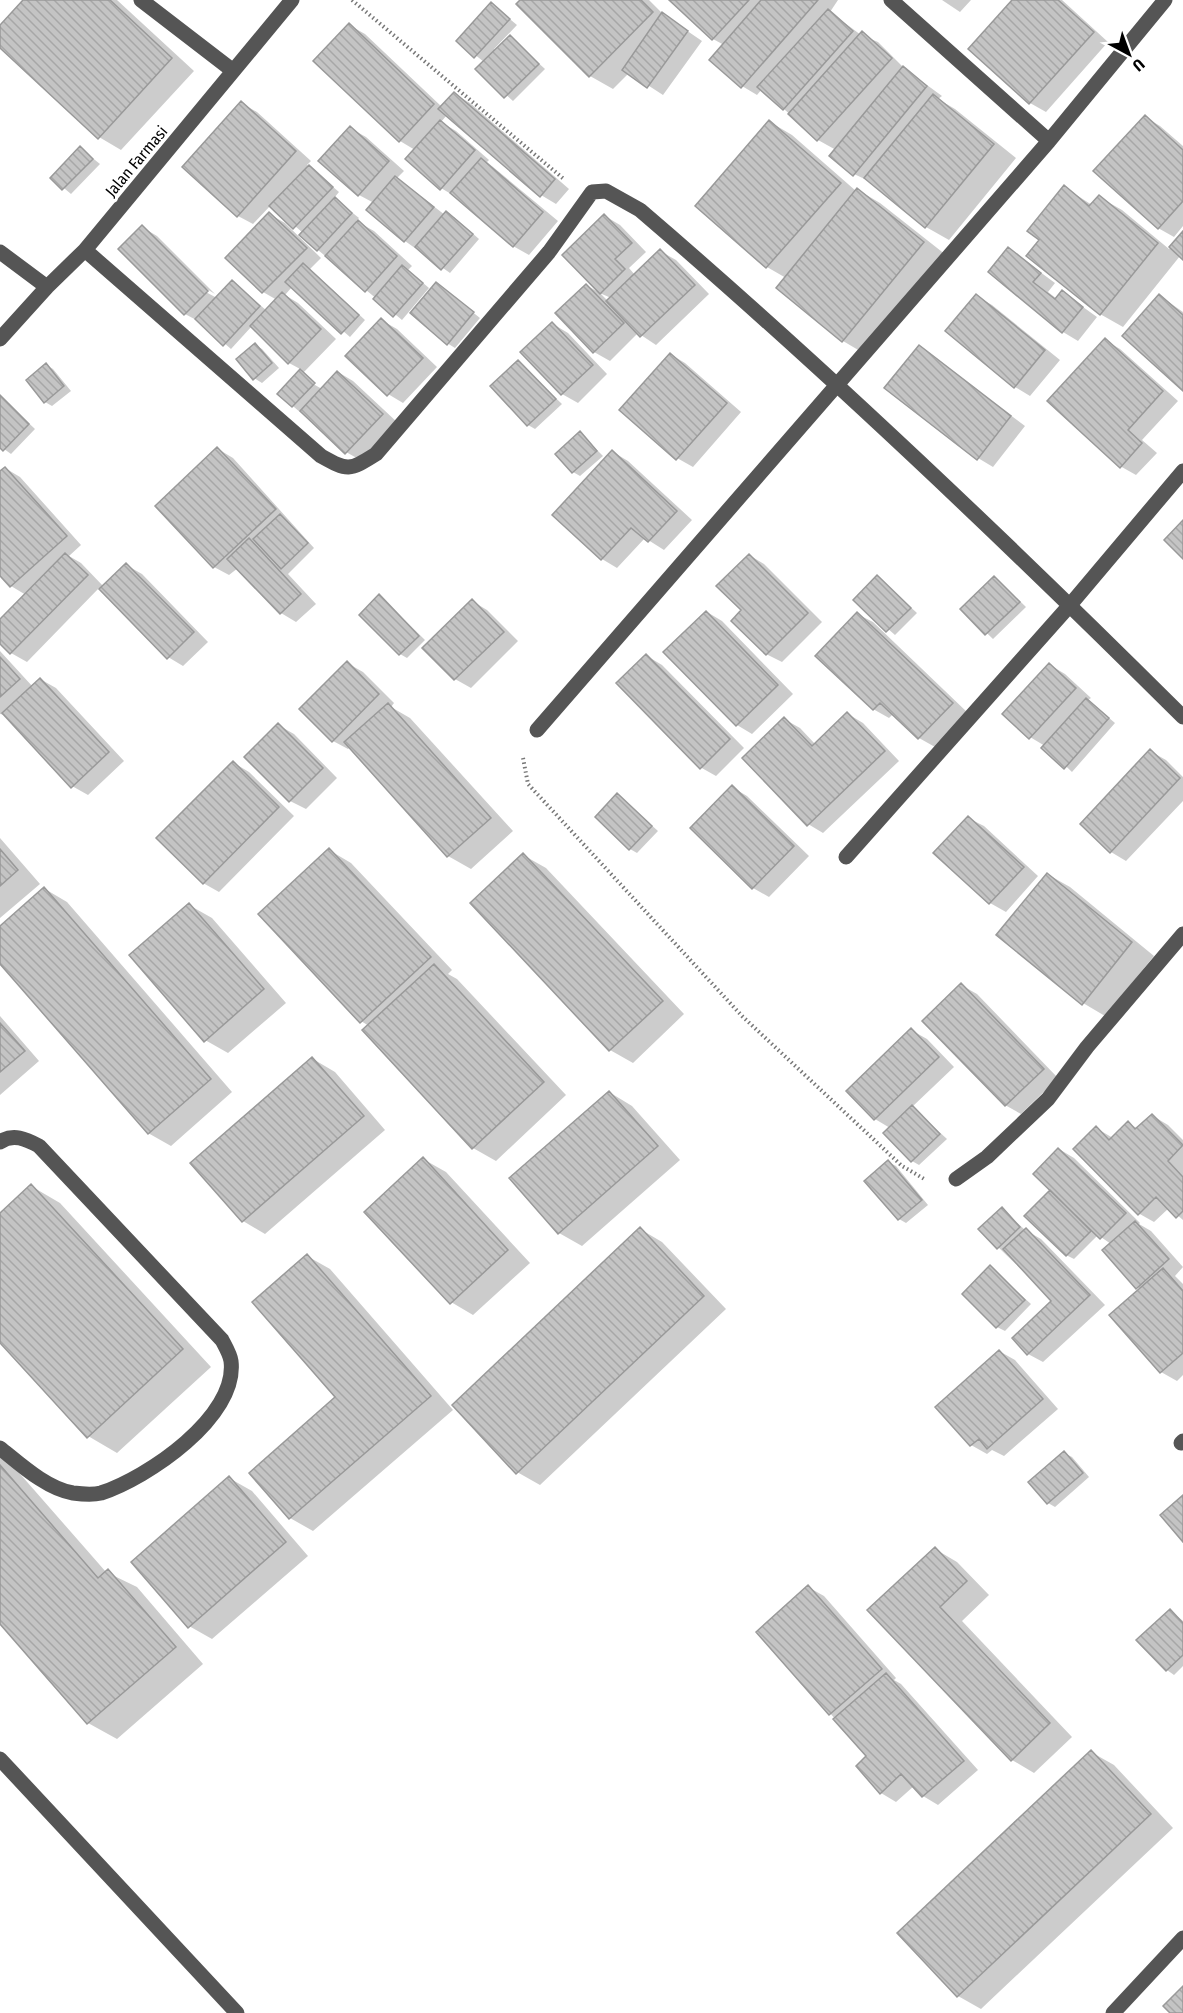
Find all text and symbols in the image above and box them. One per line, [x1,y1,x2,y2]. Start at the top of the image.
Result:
north arrow [1099,24,1159,84]
text: U [1129,55,1148,75]
street label: Jalan Farmasi [101,122,171,201]

